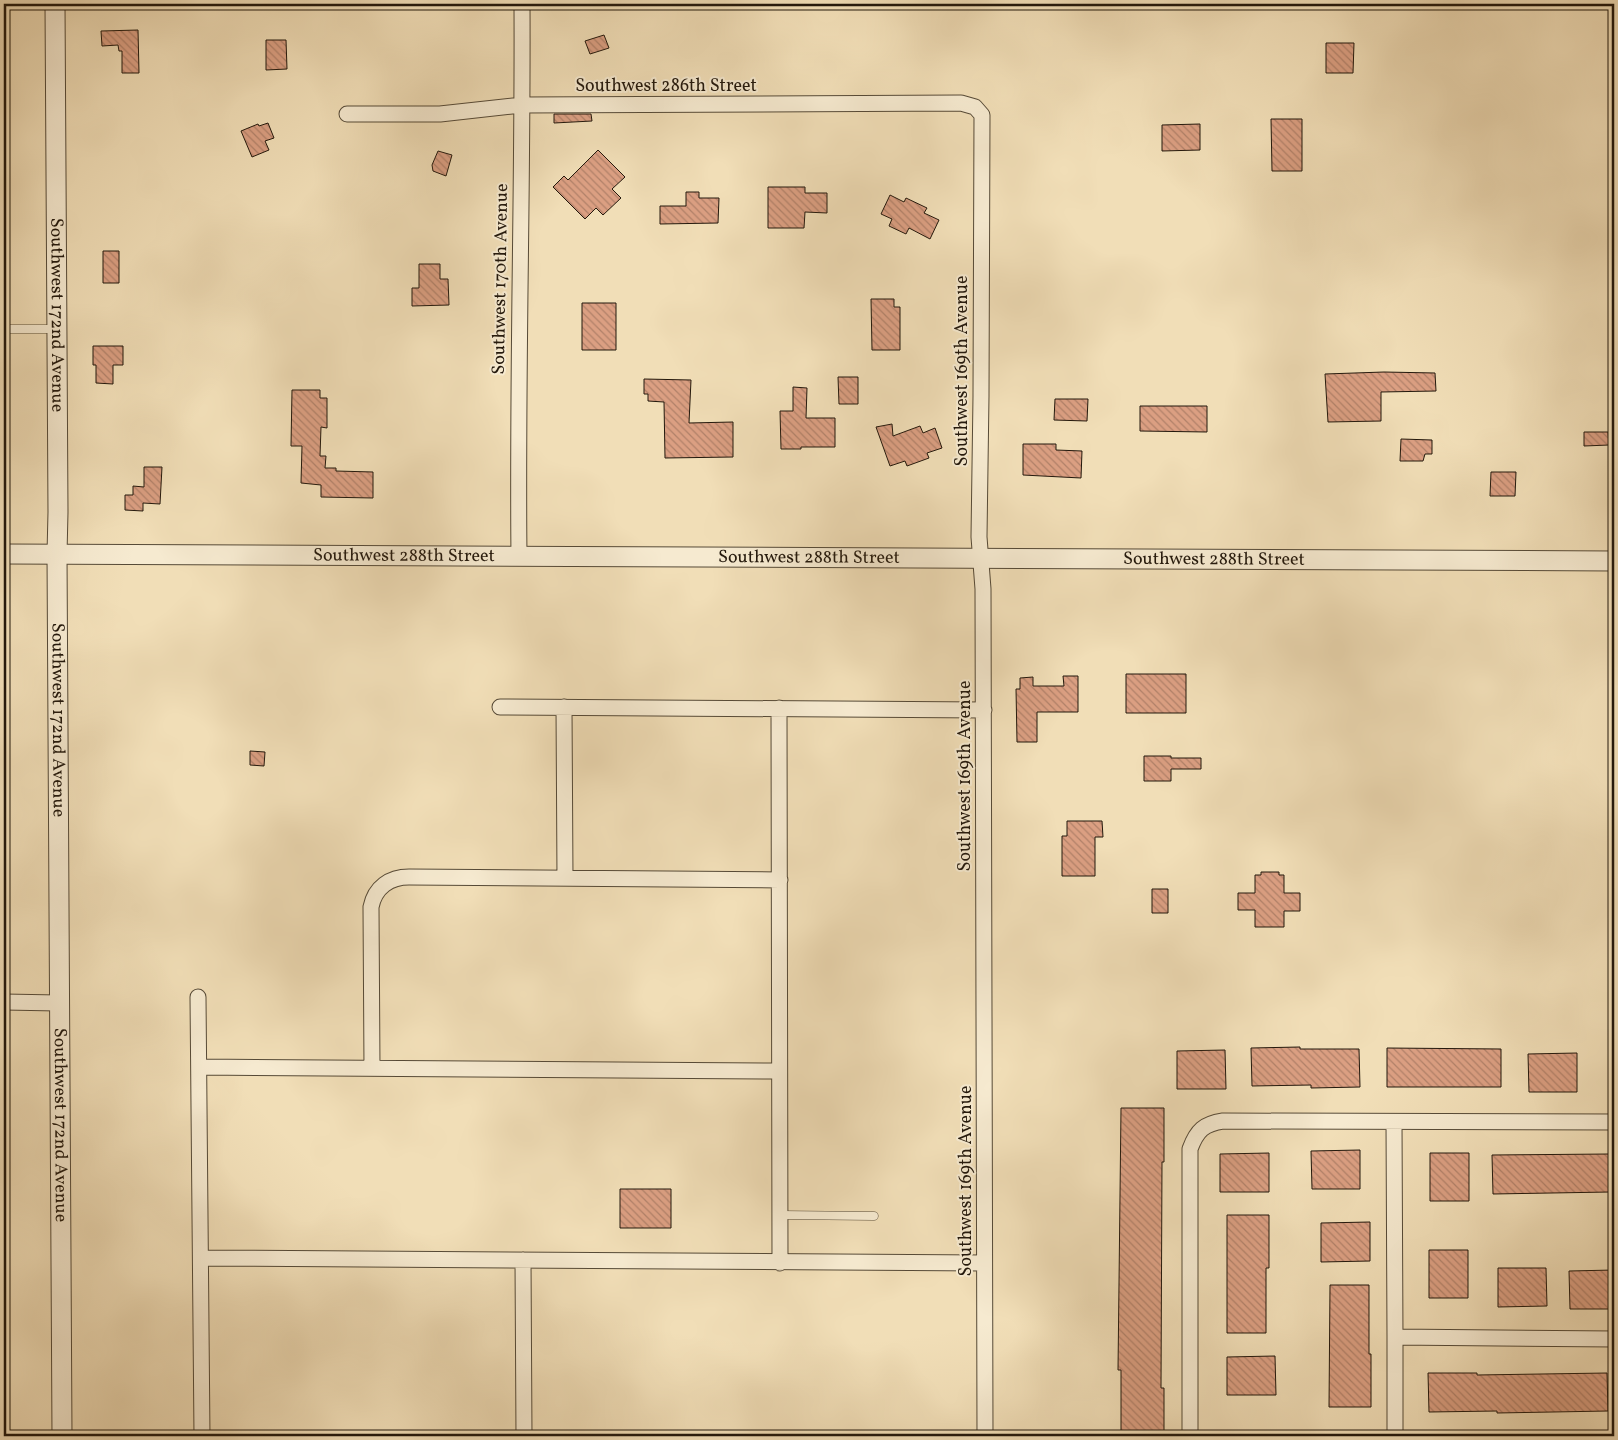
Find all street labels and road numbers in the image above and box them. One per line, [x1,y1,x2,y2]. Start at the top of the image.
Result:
street label: Southwest 286th Street [575,74,757,99]
street label: Southwest 170th Avenue [487,183,515,375]
street label: Southwest 172nd Avenue [44,218,70,412]
street label: Southwest 169th Avenue [950,276,975,466]
street label: Southwest 288th Street [313,543,495,569]
street label: Southwest 288th Street [718,545,900,570]
street label: Southwest 288th Street [1123,546,1305,572]
street label: Southwest 172nd Avenue [45,623,71,817]
street label: Southwest 169th Avenue [953,681,978,871]
street label: Southwest 172nd Avenue [47,1028,73,1222]
street label: Southwest 169th Avenue [954,1086,979,1276]

